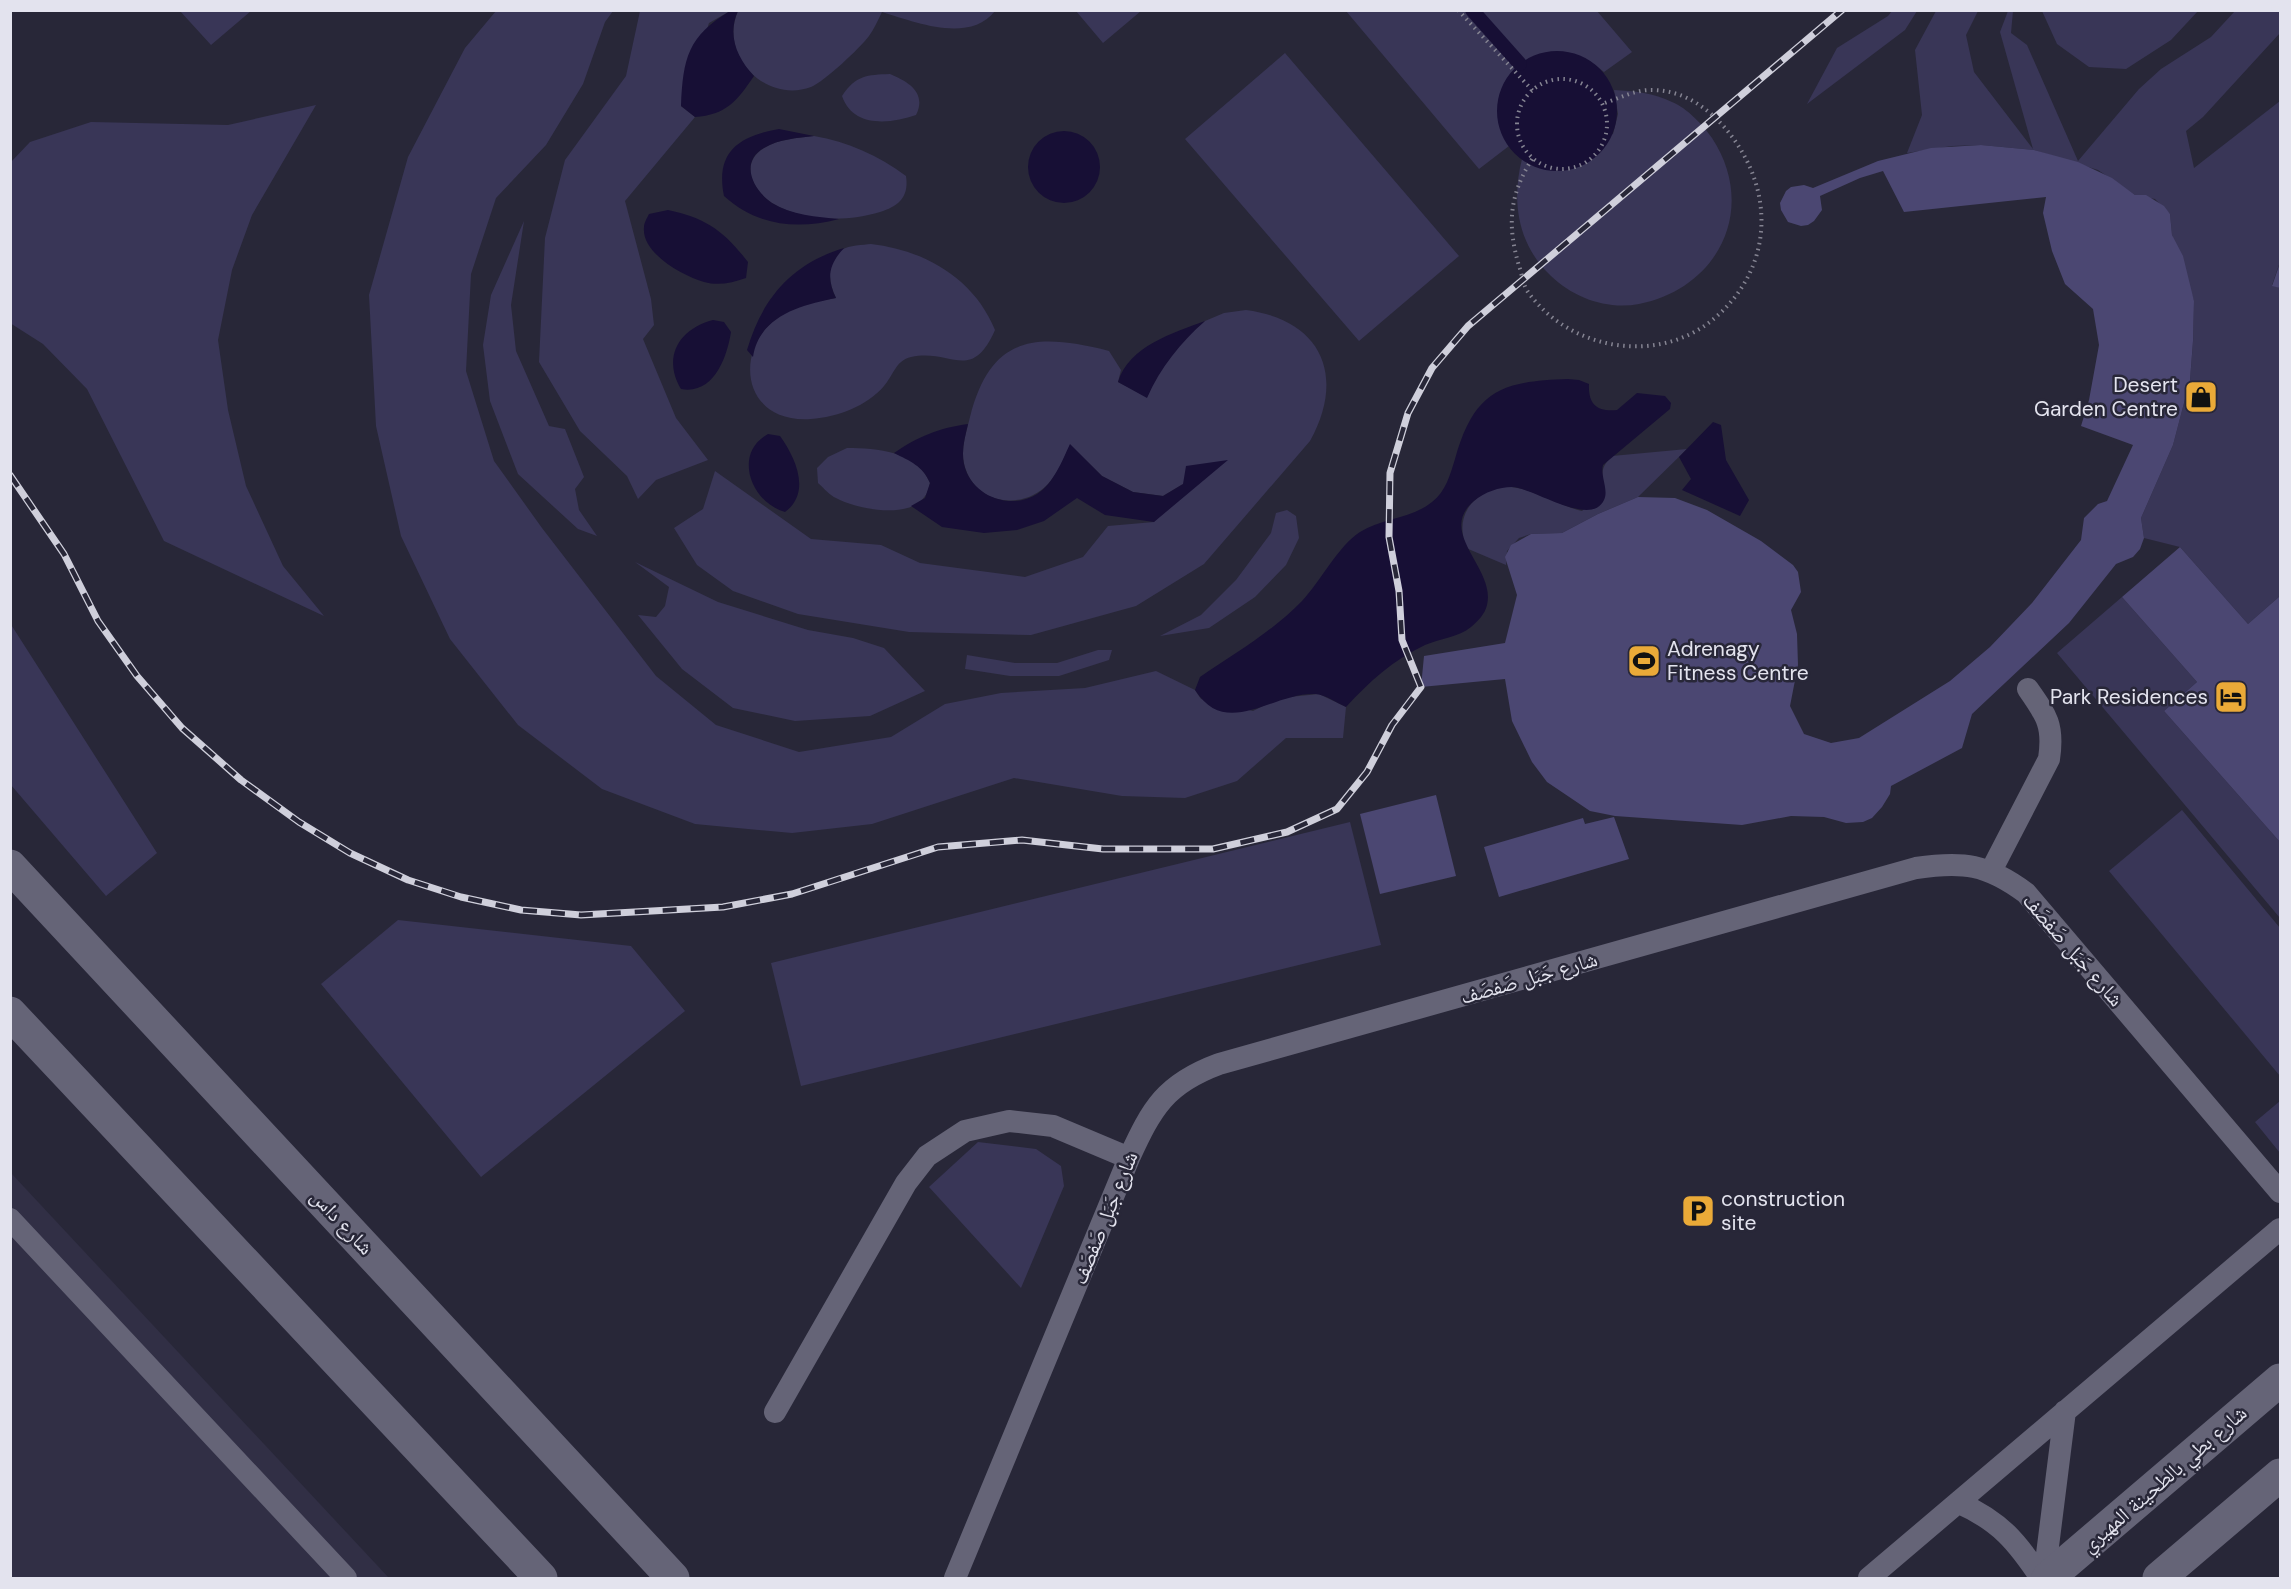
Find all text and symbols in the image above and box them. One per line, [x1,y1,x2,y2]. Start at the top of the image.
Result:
place label: Desert Garden Centre [2034,371,2178,423]
shop icon: Desert Garden Centre [2183,379,2219,415]
place label: Adrenagy Fitness Centre [1667,635,1809,687]
sports icon: Adrenagy Fitness Centre [1626,643,1662,679]
hotel icon: Park Residences [2213,679,2249,715]
place label: Park Residences [2050,683,2208,711]
street label: شارع جَبَل صَفصَف [2016,888,2130,1012]
street label: شارع جَبَل صَفصَف [1457,945,1601,1011]
street label: شارع جَبَل صَفصَف [1066,1147,1144,1289]
street label: شارع داس [304,1183,380,1261]
place label: construction site [1721,1185,1845,1237]
parking icon: construction site [1680,1193,1716,1229]
street label: شارع بطي بالطحينة المهيري [2075,1399,2254,1561]

